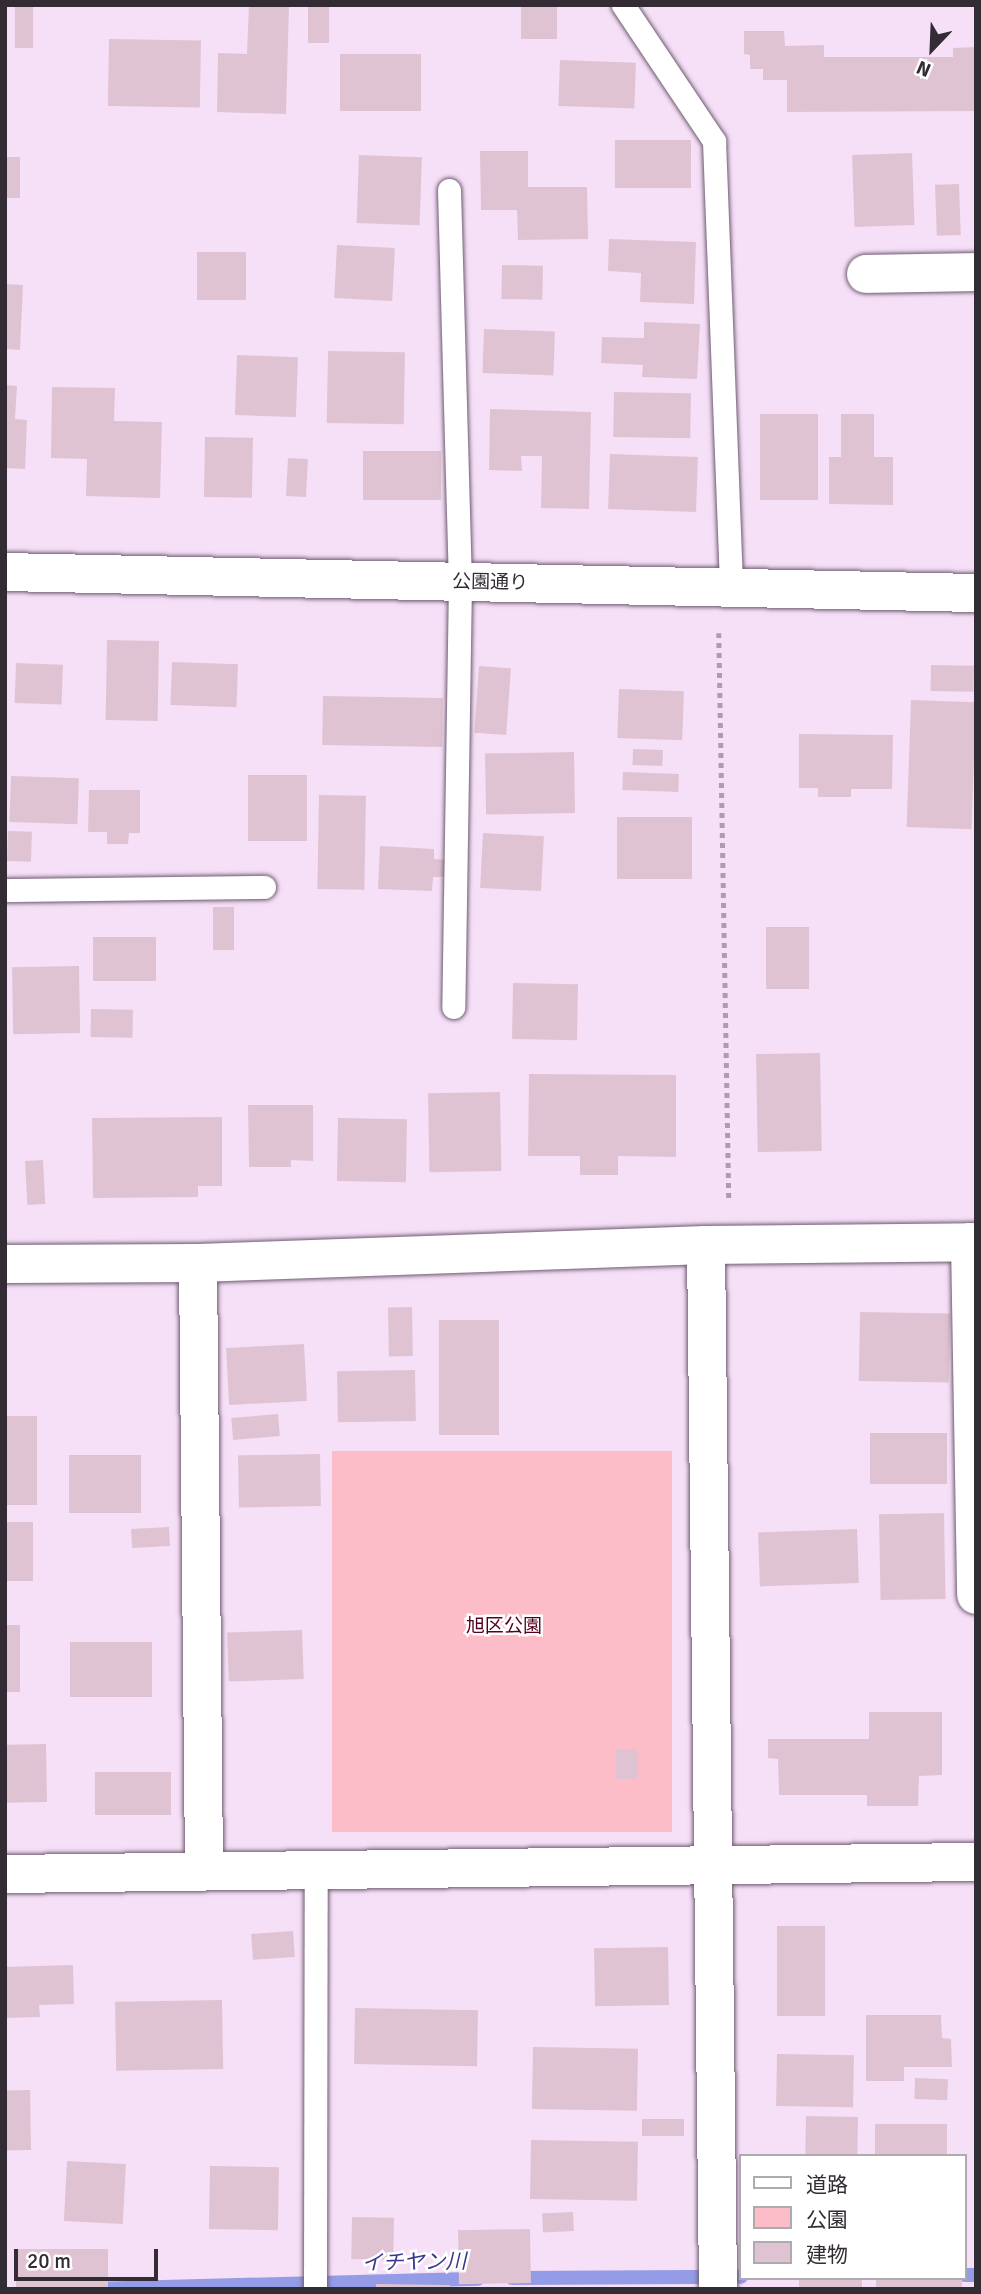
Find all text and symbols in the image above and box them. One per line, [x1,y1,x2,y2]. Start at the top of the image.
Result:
north arrow [897,14,967,84]
text: N [913,55,935,82]
street label: 公園通り [452,571,528,595]
park label: 旭区公園 [466,1616,542,1638]
legend [740,2154,967,2280]
text: 道路 [806,2172,848,2198]
text: 公園 [806,2207,848,2233]
scale bar [18,2234,161,2278]
text: 建物 [806,2242,848,2268]
text: 20 m [27,2248,71,2274]
water label: イチヤン川 [361,2248,467,2276]

